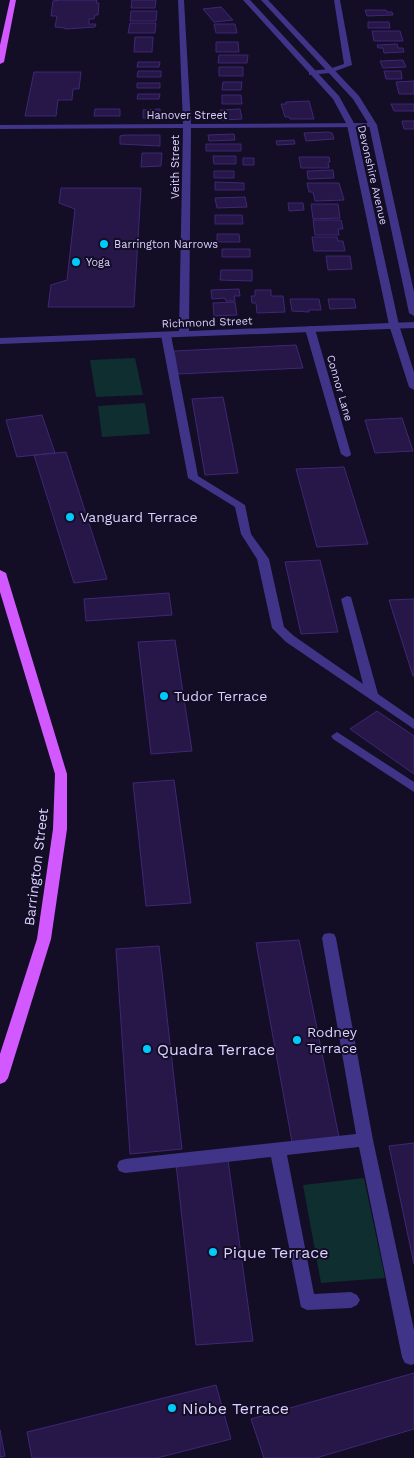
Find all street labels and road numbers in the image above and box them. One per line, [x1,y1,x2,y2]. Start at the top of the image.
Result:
street label: Hanover Street [147,109,228,122]
street label: Devonshire Avenue [355,124,390,226]
street label: Veith Street [169,135,182,199]
street label: Richmond Street [161,314,253,331]
street label: Connor Lane [324,354,355,423]
street label: Barrington Street [21,807,51,927]

